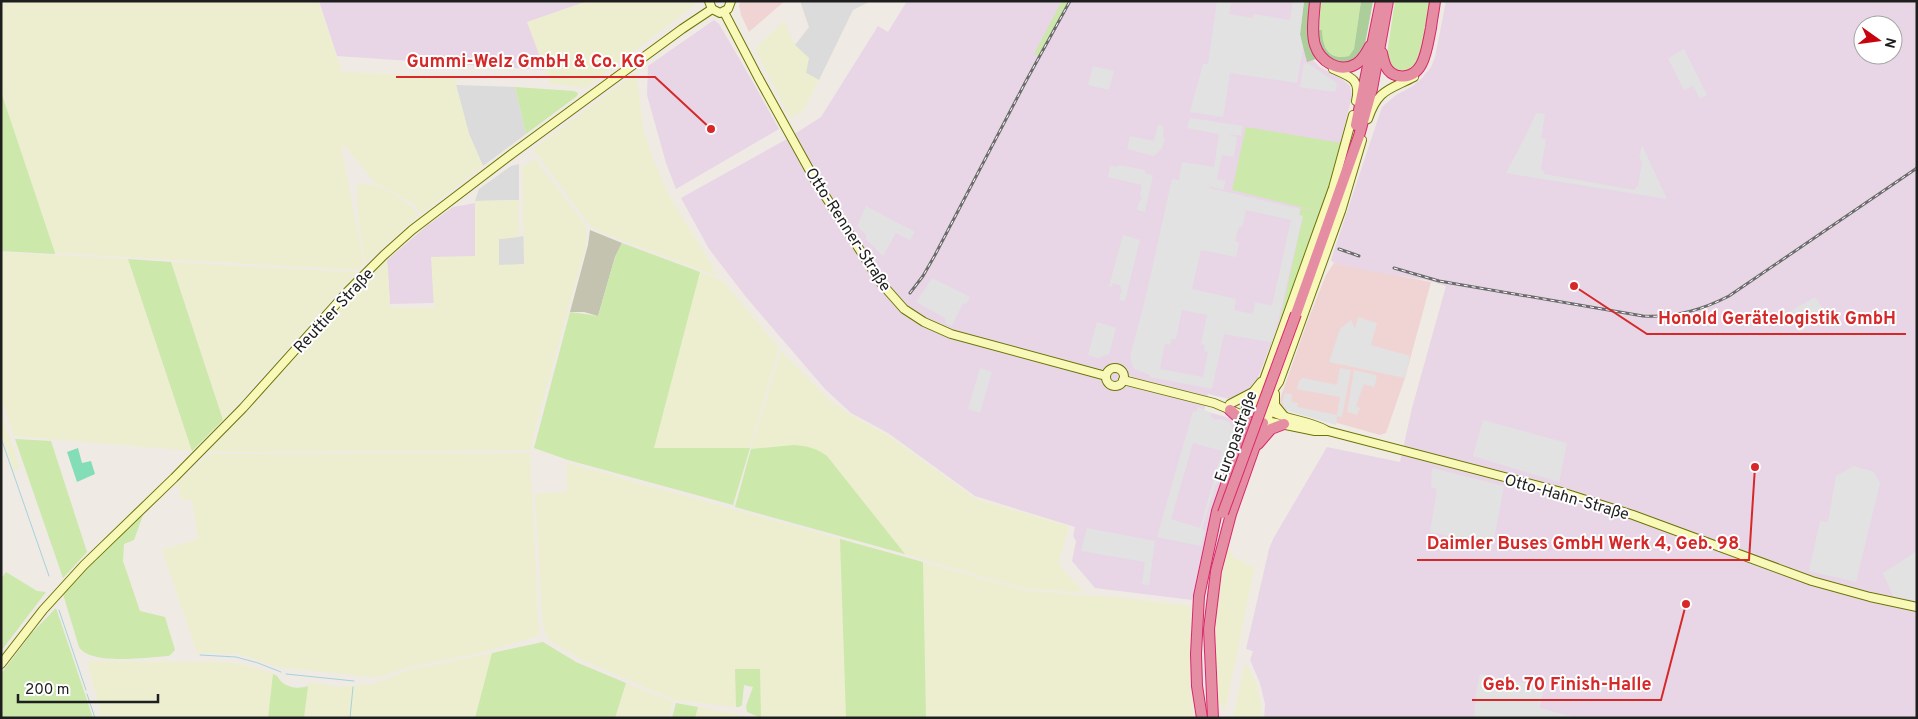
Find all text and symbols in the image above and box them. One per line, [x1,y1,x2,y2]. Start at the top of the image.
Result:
north arrow [1853,15,1903,65]
text: N [1880,36,1899,50]
callout: Gummi-Welz GmbH & Co. KG [396,44,655,77]
text: Gummi-Welz GmbH & Co. KG [407,51,645,74]
street label: Otto-Renner-Straße [800,164,895,296]
street label: Reuttier Straße [290,265,379,358]
callout: Honold Gerätelogistik GmbH [1647,301,1906,334]
text: Honold Gerätelogistik GmbH [1658,308,1896,331]
street label: Europastraße [1211,388,1263,485]
street label: Otto-Hahn-Straße [1502,471,1631,525]
callout: Daimler Buses GmbH Werk 4, Geb. 98 [1417,527,1749,560]
text: Daimler Buses GmbH Werk 4, Geb. 98 [1427,533,1739,556]
callout: Geb. 70 Finish-Halle [1472,667,1661,700]
scale bar [18,672,158,704]
text: Geb. 70 Finish-Halle [1482,674,1652,697]
text: 200 m [25,681,70,700]

